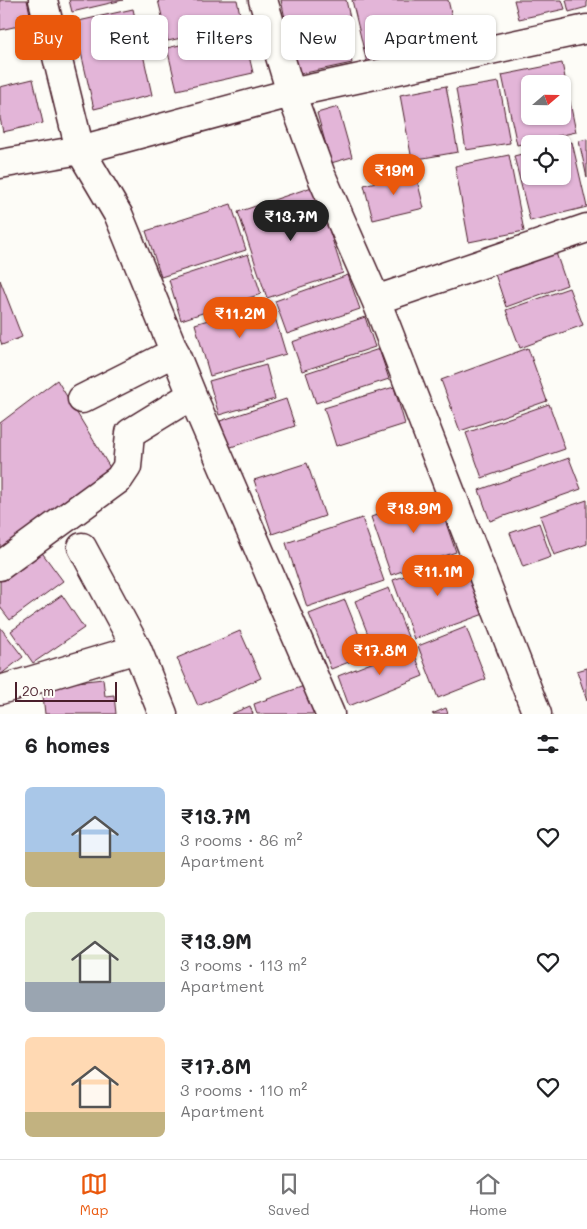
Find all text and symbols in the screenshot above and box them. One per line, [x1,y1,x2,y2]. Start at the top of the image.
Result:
chip: Buy [15,15,81,60]
chip: Rent [91,15,168,60]
chip: Filters [178,15,271,60]
chip: New [281,15,355,60]
chip: Apartment [365,15,496,60]
north arrow [521,75,571,125]
map controls [521,75,571,185]
button: locate [521,135,571,185]
pin: ₹19M [364,154,424,196]
text: ₹19M [374,159,414,180]
pin: ₹13.7M [250,200,332,242]
text: ₹13.7M [264,205,318,226]
pin: ₹11.2M [199,296,281,339]
text: ₹11.2M [214,302,266,323]
pin: ₹13.9M [373,492,455,534]
text: ₹13.9M [387,497,441,518]
pin: ₹11.1M [397,554,479,597]
text: ₹11.1M [413,560,463,581]
pin: ₹17.8M [339,634,421,676]
text: ₹17.8M [353,639,407,660]
scale bar [15,679,118,702]
text: 20 m [22,681,54,700]
icon: filters [534,730,562,758]
text: 6 homes [25,731,110,758]
text: ₹13.7M [180,802,251,829]
icon: home [65,807,125,867]
icon: heart [534,823,562,851]
text: 3 rooms · 86 m² [180,829,303,850]
text: Apartment [180,850,265,871]
text: ₹13.9M [180,927,252,954]
icon: home [65,932,125,992]
icon: heart [534,948,562,976]
text: 3 rooms · 113 m² [180,954,307,975]
text: Apartment [180,975,265,996]
text: ₹17.8M [180,1052,251,1079]
icon: home [65,1057,125,1117]
icon: heart [534,1073,562,1101]
text: 3 rooms · 110 m² [180,1079,307,1100]
text: Apartment [180,1100,265,1121]
tab: Map [80,1170,108,1219]
tab: Saved [268,1170,309,1219]
tab: Home [469,1170,507,1219]

